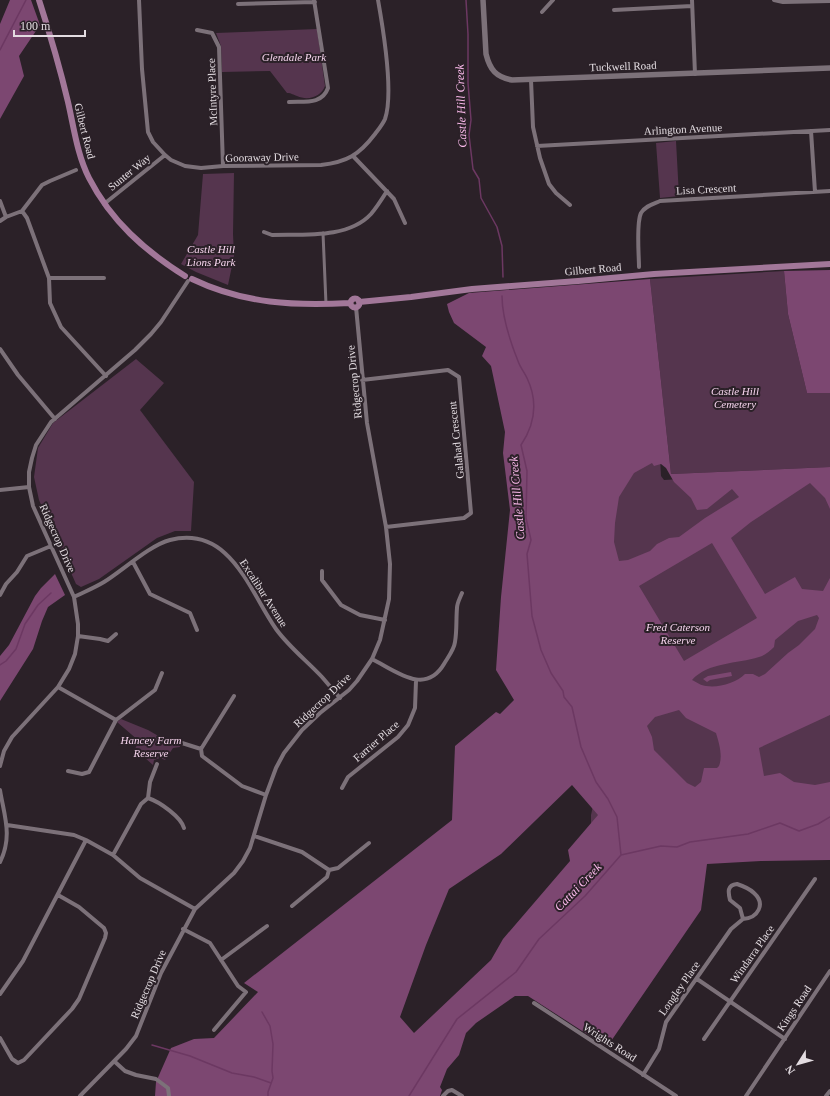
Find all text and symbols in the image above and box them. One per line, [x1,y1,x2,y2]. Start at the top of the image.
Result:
scale bar [14,12,85,38]
text: 100 m [20,19,51,33]
park label: Glendale Park [262,51,327,63]
street label: McIntyre Place [205,58,219,126]
street label: Tuckwell Road [589,59,657,73]
water label: Castle Hill Creek [453,63,469,148]
street label: Gilbert Road [72,102,98,161]
street label: Arlington Avenue [644,121,723,137]
street label: Gooraway Drive [225,150,299,164]
street label: Sunter Way [105,151,153,193]
street label: Lisa Crescent [676,181,736,197]
park label: Castle Hill Lions Park [186,243,236,268]
street label: Gilbert Road [564,260,622,277]
street label: Ridgecrop Drive [344,345,364,419]
park label: Castle Hill Cemetery [711,385,759,410]
street label: Galahad Crescent [446,401,466,479]
water label: Castle Hill Creek [506,455,528,540]
street label: Ridgecrop Drive [38,502,78,574]
street label: Excalibur Avenue [238,557,290,629]
park label: Fred Caterson Reserve [645,621,711,646]
street label: Ridgecrop Drive [291,670,353,729]
street label: Farrier Place [351,718,401,764]
park label: Hancey Farm Reserve [120,734,181,759]
water label: Cattai Creek [552,860,605,914]
street label: Windarra Place [728,923,776,985]
street label: Ridgecrop Drive [128,948,168,1020]
street label: Longley Place [656,959,702,1017]
street label: Kings Road [774,983,814,1033]
street label: Wrights Road [581,1020,639,1064]
north arrow [778,1044,818,1084]
text: N [783,1063,797,1077]

